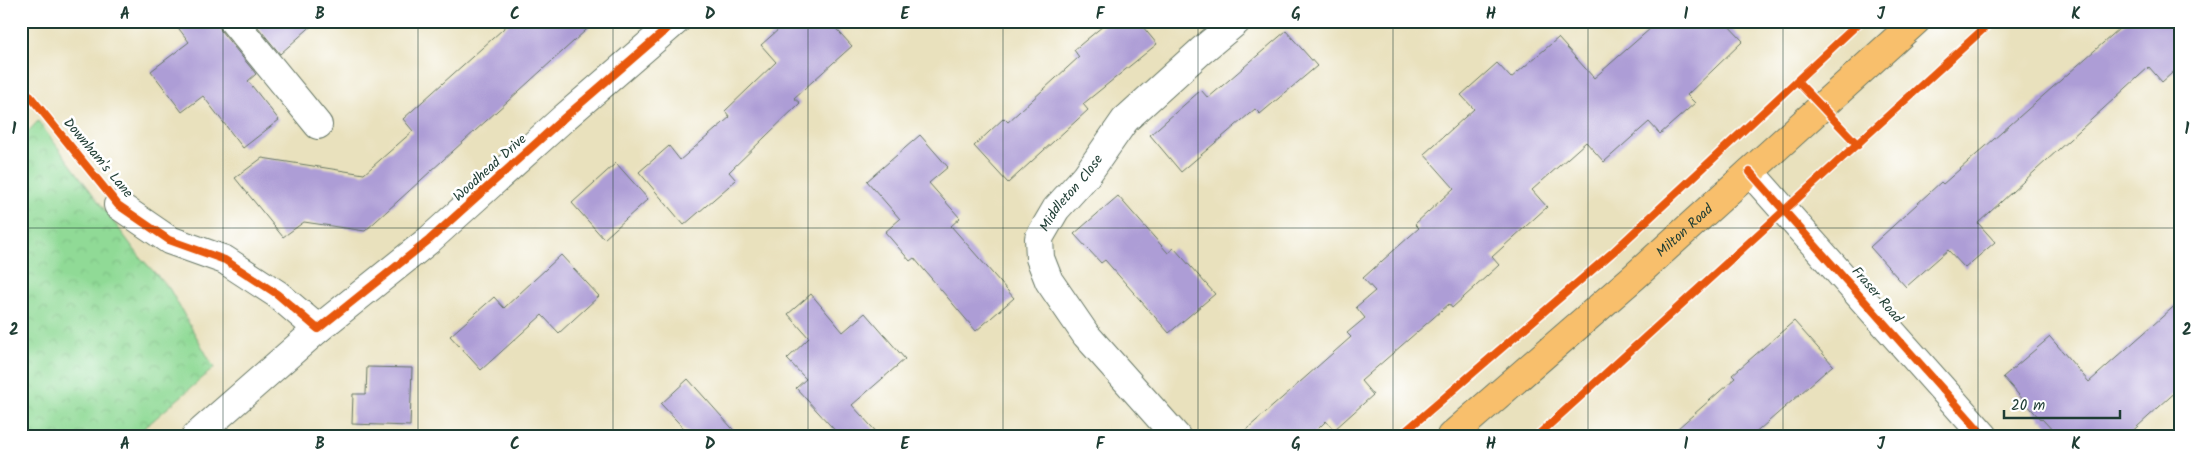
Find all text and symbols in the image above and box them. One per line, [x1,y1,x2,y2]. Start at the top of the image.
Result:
text: A [120,2,130,27]
text: B [315,2,325,27]
text: C [510,2,520,27]
text: D [705,2,716,27]
text: E [901,2,911,27]
text: F [1096,2,1106,27]
text: G [1291,2,1301,27]
text: H [1486,2,1496,27]
text: I [1684,2,1689,27]
text: J [1877,2,1886,27]
text: K [2071,2,2081,27]
street label: Downham's Lane [58,113,139,204]
text: 1 [12,117,17,142]
text: 1 [2185,117,2190,142]
street label: Woodhead Drive [448,128,532,207]
street label: Middleton Close [1034,149,1109,236]
street label: Milton Road [1651,198,1719,263]
street label: Fraser Road [1846,262,1909,329]
text: 2 [9,318,19,343]
text: 2 [2182,318,2192,343]
scale bar [2004,387,2120,419]
text: 20 m [2011,394,2045,418]
text: A [120,432,130,457]
text: B [315,432,325,457]
text: C [510,432,520,457]
text: D [705,432,716,457]
text: E [901,432,911,457]
text: F [1096,432,1106,457]
text: G [1291,432,1301,457]
text: H [1486,432,1496,457]
text: I [1684,432,1689,457]
text: J [1877,432,1886,457]
text: K [2071,432,2081,457]

